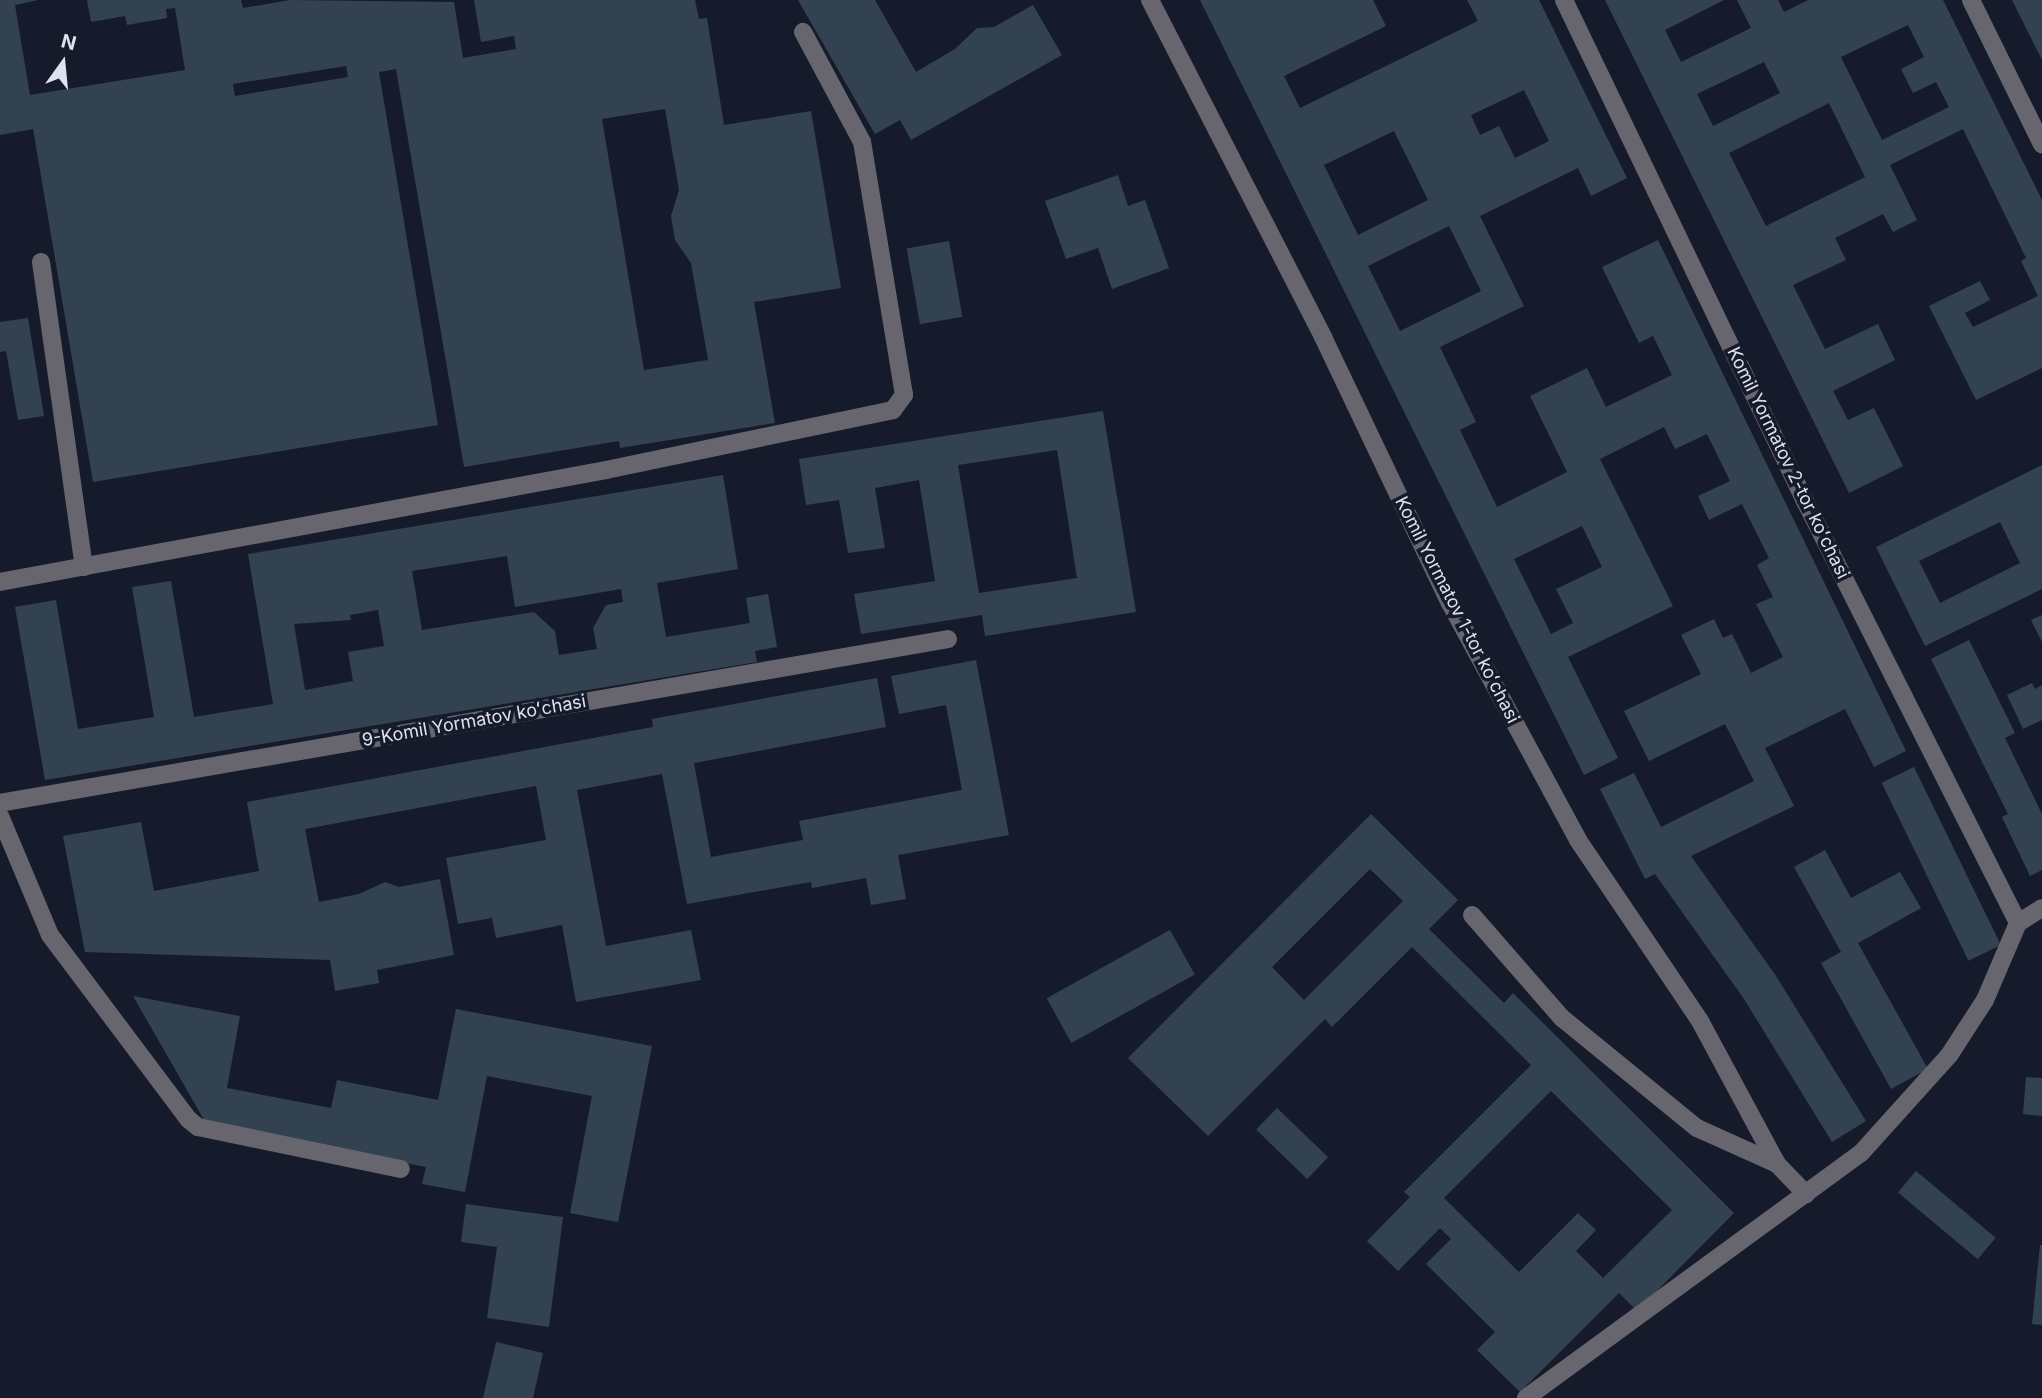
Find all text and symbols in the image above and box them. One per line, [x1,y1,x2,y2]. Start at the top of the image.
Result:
north arrow [28,28,98,98]
text: N [59,29,79,55]
street label: Komil Yormatov 2-tor koʻchasi [1722,344,1854,582]
street label: Komil Yormatov 1-tor koʻchasi [1390,493,1524,727]
street label: 9-Komil Yormatov koʻchasi [360,691,588,751]

